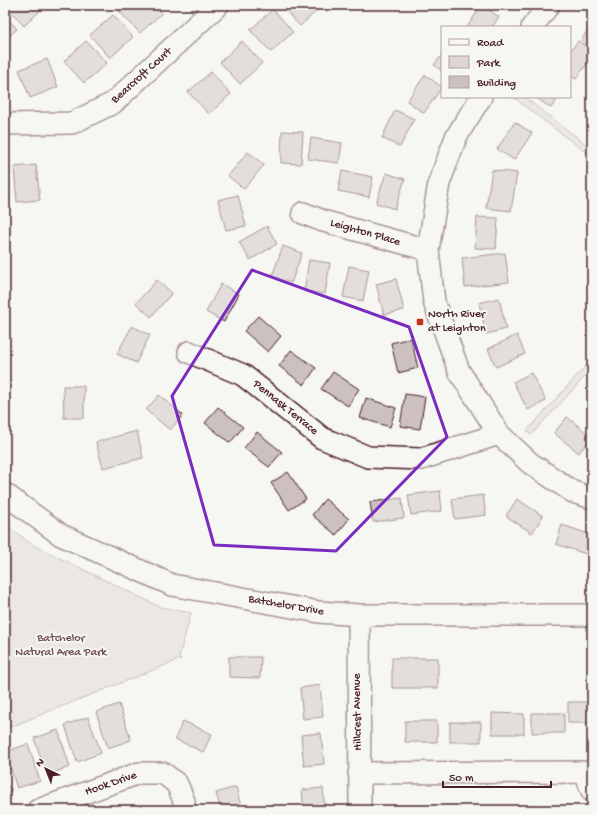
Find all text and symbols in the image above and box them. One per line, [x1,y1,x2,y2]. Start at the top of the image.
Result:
legend [441,26,571,98]
text: Road [477,37,504,51]
street label: Bearcroft Court [108,44,176,108]
text: Park [476,57,502,71]
text: Building [476,77,516,91]
street label: Leighton Place [328,216,402,250]
place label: North River at Leighton [428,308,487,336]
marker: North River at Leighton [415,317,425,327]
street label: Pennask Terrace [249,377,321,439]
street label: Batchelor Drive [246,592,326,620]
park label: Batchelor Natural Area Park [15,632,108,660]
street label: Hillcrest Avenue [350,672,366,751]
north arrow [26,749,66,789]
text: N [34,756,47,770]
scale bar [443,763,551,789]
street label: Hook Drive [83,768,139,799]
text: 50 m [449,772,474,786]

